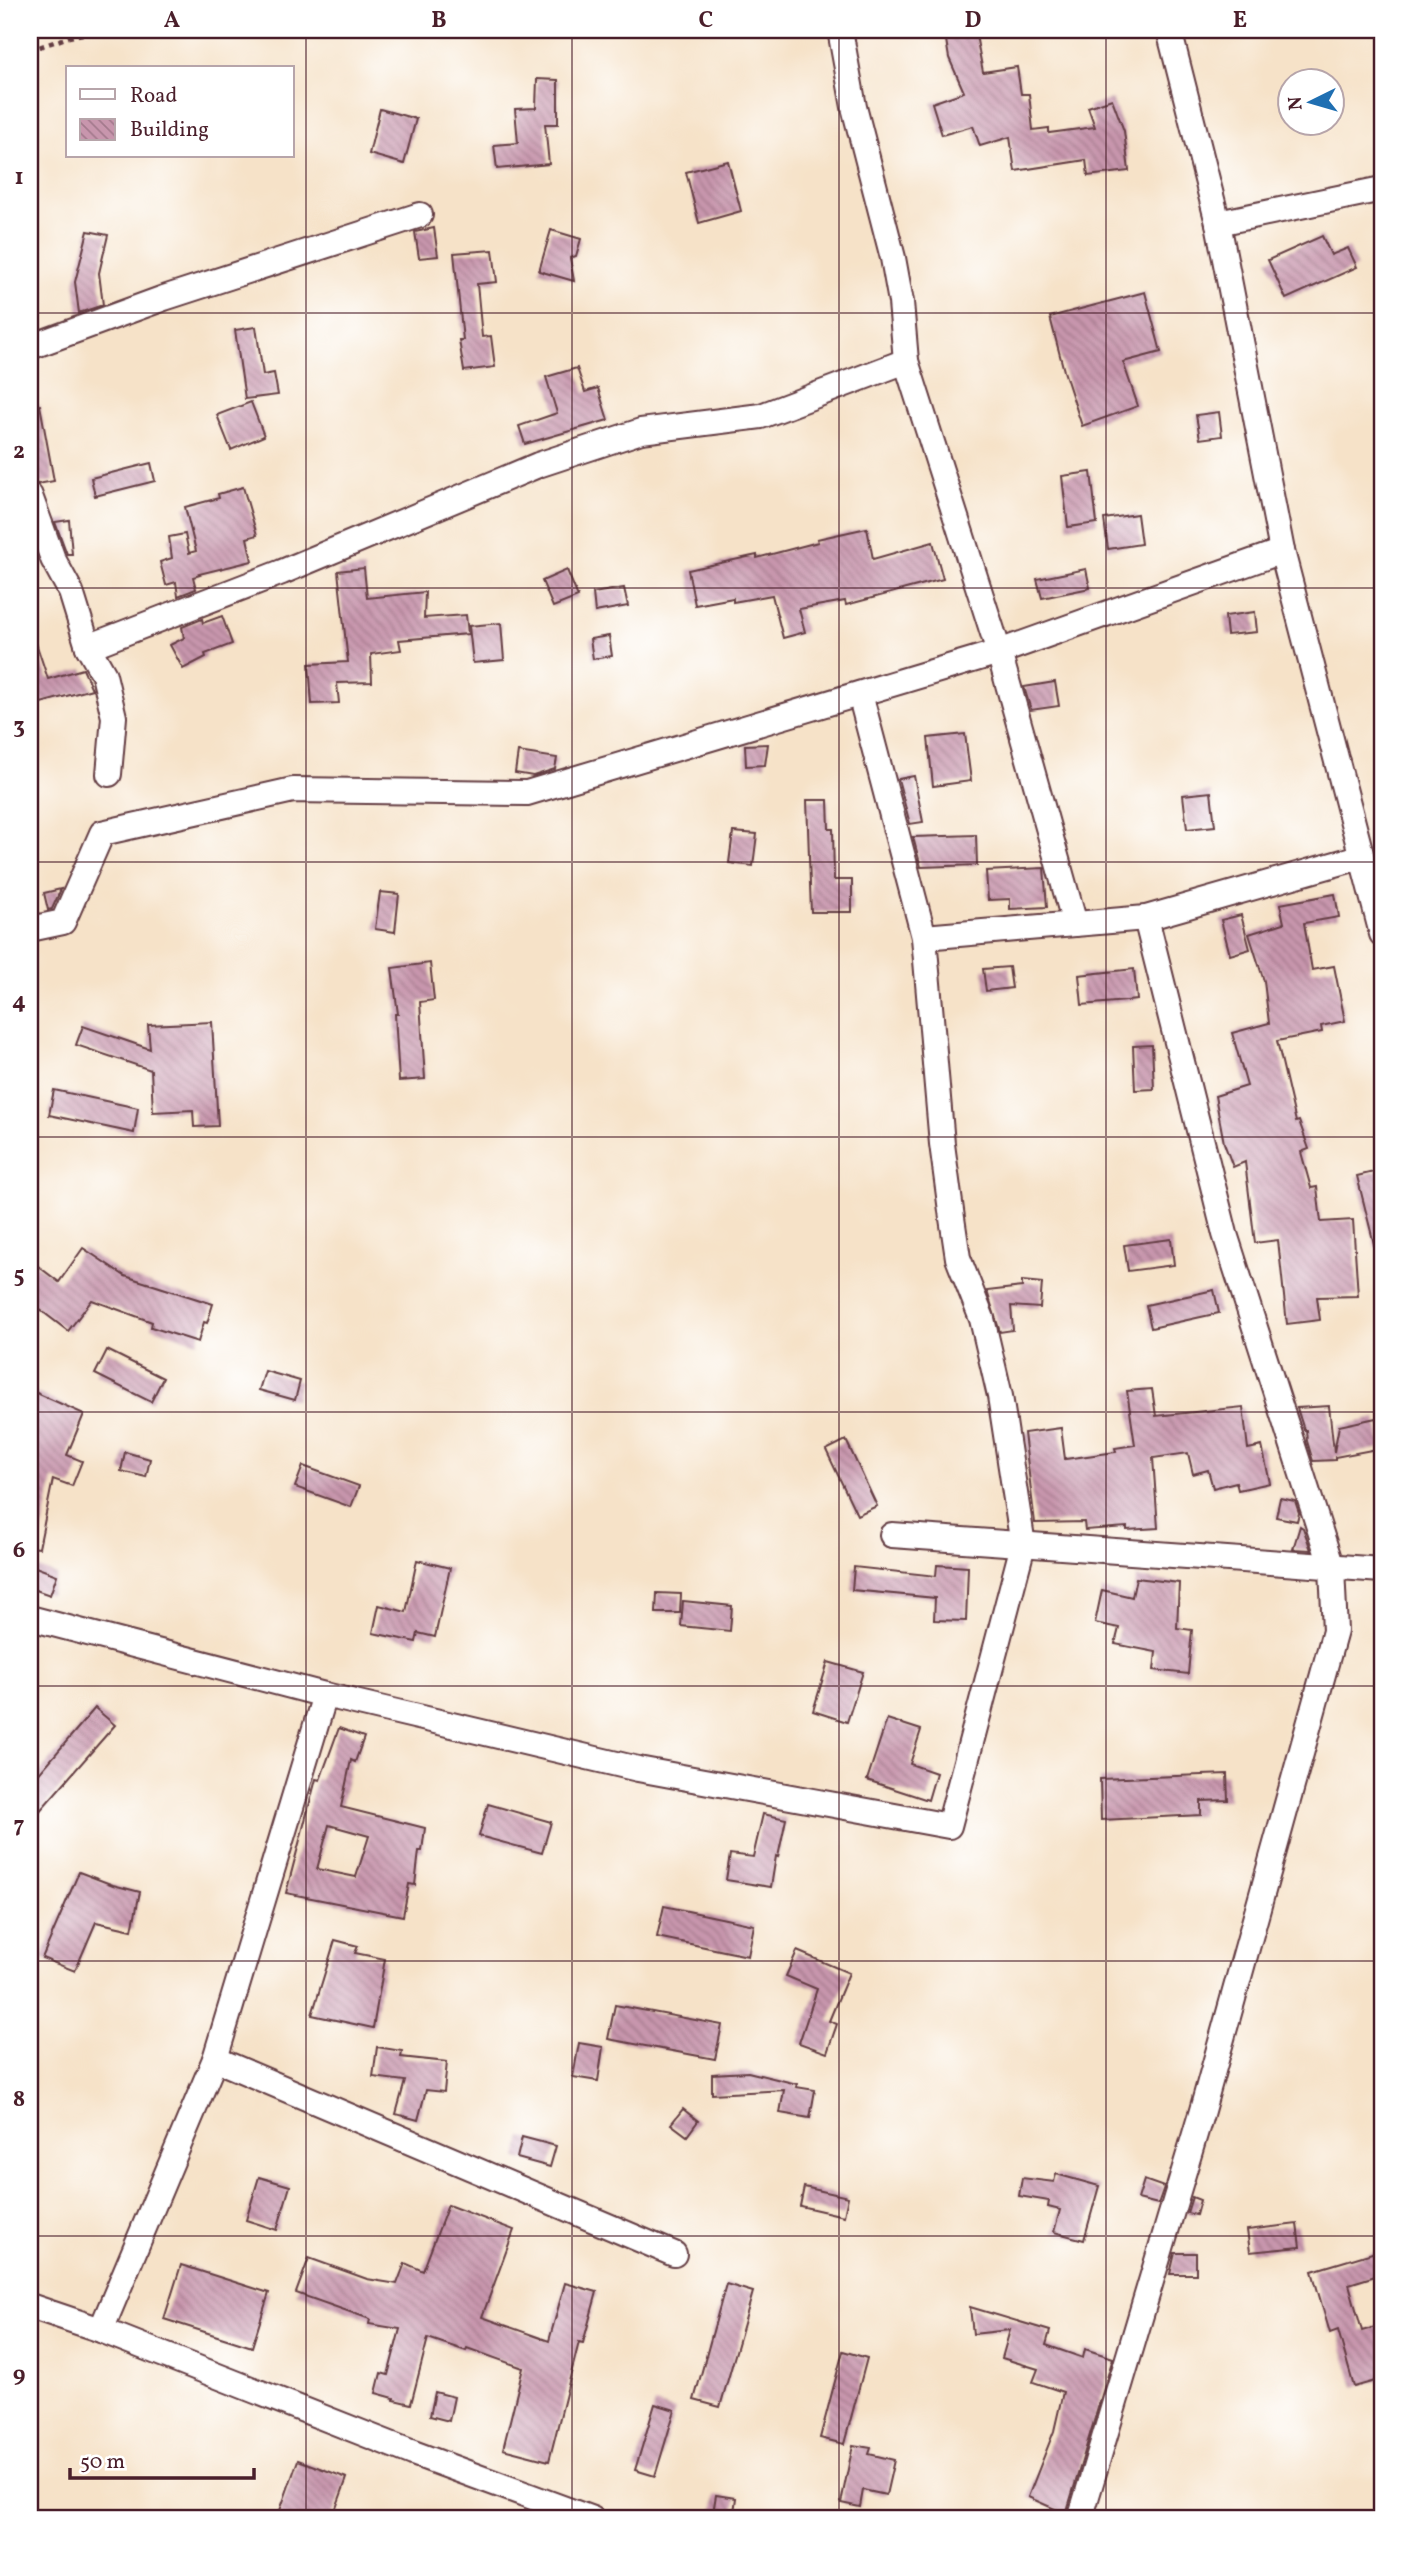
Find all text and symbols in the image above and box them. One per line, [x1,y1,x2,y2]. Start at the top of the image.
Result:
text: A [164,5,180,37]
text: B [431,5,447,37]
text: C [699,5,713,37]
text: D [965,5,982,37]
text: E [1233,5,1247,37]
legend [66,66,294,158]
north arrow [1276,66,1346,136]
text: Road [130,82,177,111]
text: N [1282,95,1310,111]
text: Building [130,116,209,145]
text: 1 [14,162,24,194]
text: 2 [13,436,25,468]
text: 3 [13,711,25,743]
text: 4 [12,986,26,1018]
text: 5 [13,1260,25,1292]
text: 6 [13,1535,25,1567]
text: 7 [14,1810,25,1842]
text: 8 [13,2084,25,2116]
text: 9 [13,2359,25,2391]
scale bar [70,2437,254,2481]
text: 50 m [80,2448,125,2477]

